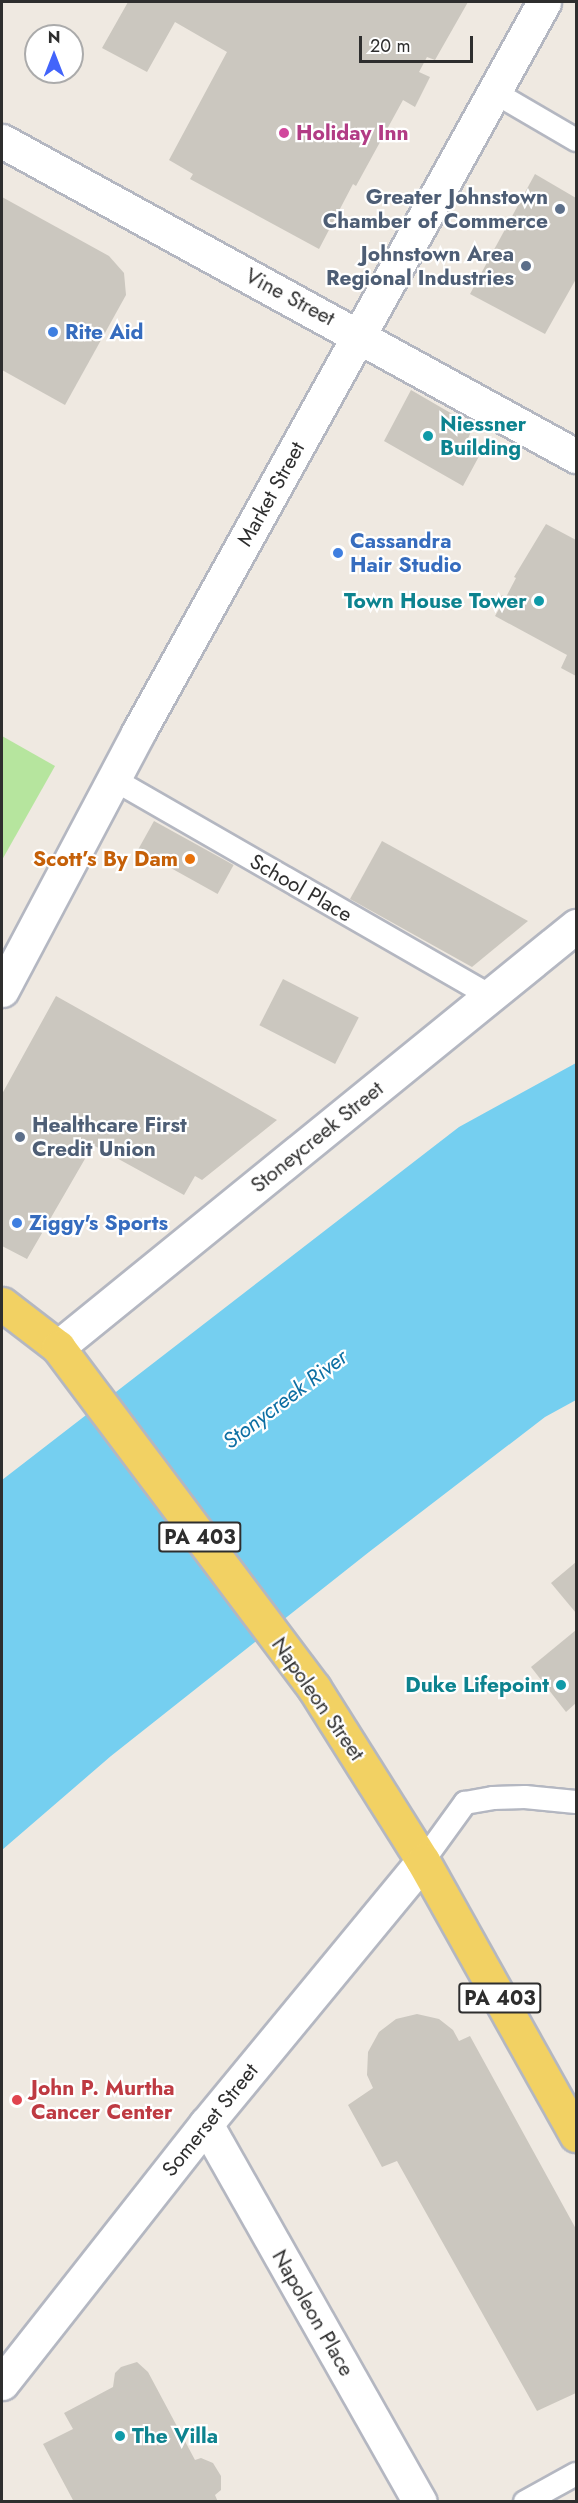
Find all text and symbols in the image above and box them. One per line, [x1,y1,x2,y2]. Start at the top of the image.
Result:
north arrow [24,24,84,84]
scale bar [362,24,476,62]
text: N [48,26,60,49]
text: 20 m [370,33,410,59]
place label: Holiday Inn [296,120,409,146]
marker: Holiday Inn [277,126,291,140]
place label: Greater Johnstown Chamber of Commerce [323,184,548,234]
marker: Greater Johnstown Chamber of Commerce [553,202,567,216]
place label: Johnstown Area Regional Industries [326,241,514,291]
marker: Johnstown Area Regional Industries [519,259,533,273]
street label: Vine Street [241,263,339,331]
place label: Rite Aid [65,319,144,345]
marker: Rite Aid [46,325,60,339]
place label: Niessner Building [440,411,526,461]
marker: Niessner Building [421,429,435,443]
street label: Market Street [232,437,310,551]
place label: Cassandra Hair Studio [350,528,462,578]
marker: Cassandra Hair Studio [331,546,345,560]
place label: Town House Tower [344,588,527,614]
marker: Town House Tower [532,594,546,608]
place label: Scott’s By Dam [33,846,178,872]
street label: School Place [245,849,357,927]
marker: Scott’s By Dam [183,852,197,866]
street label: Stoneycreek Street [246,1076,388,1198]
place label: Healthcare First Credit Union [32,1112,187,1162]
marker: Healthcare First Credit Union [13,1130,27,1144]
place label: Ziggy's Sports [29,1210,168,1236]
marker: Ziggy's Sports [10,1216,24,1230]
water label: Stonycreek River [218,1344,352,1454]
road number: PA 403 [158,1520,242,1554]
street label: Napoleon Street [266,1633,370,1765]
place label: Duke Lifepoint [405,1672,549,1698]
marker: Duke Lifepoint [554,1678,568,1692]
road number: PA 403 [458,1981,542,2015]
street label: Somerset Street [157,2058,263,2182]
place label: John P. Murtha Cancer Center [31,2075,175,2125]
marker: John P. Murtha Cancer Center [8,2091,26,2109]
street label: Napoleon Place [267,2245,359,2381]
place label: The Villa [132,2423,218,2449]
marker: The Villa [113,2429,127,2443]

